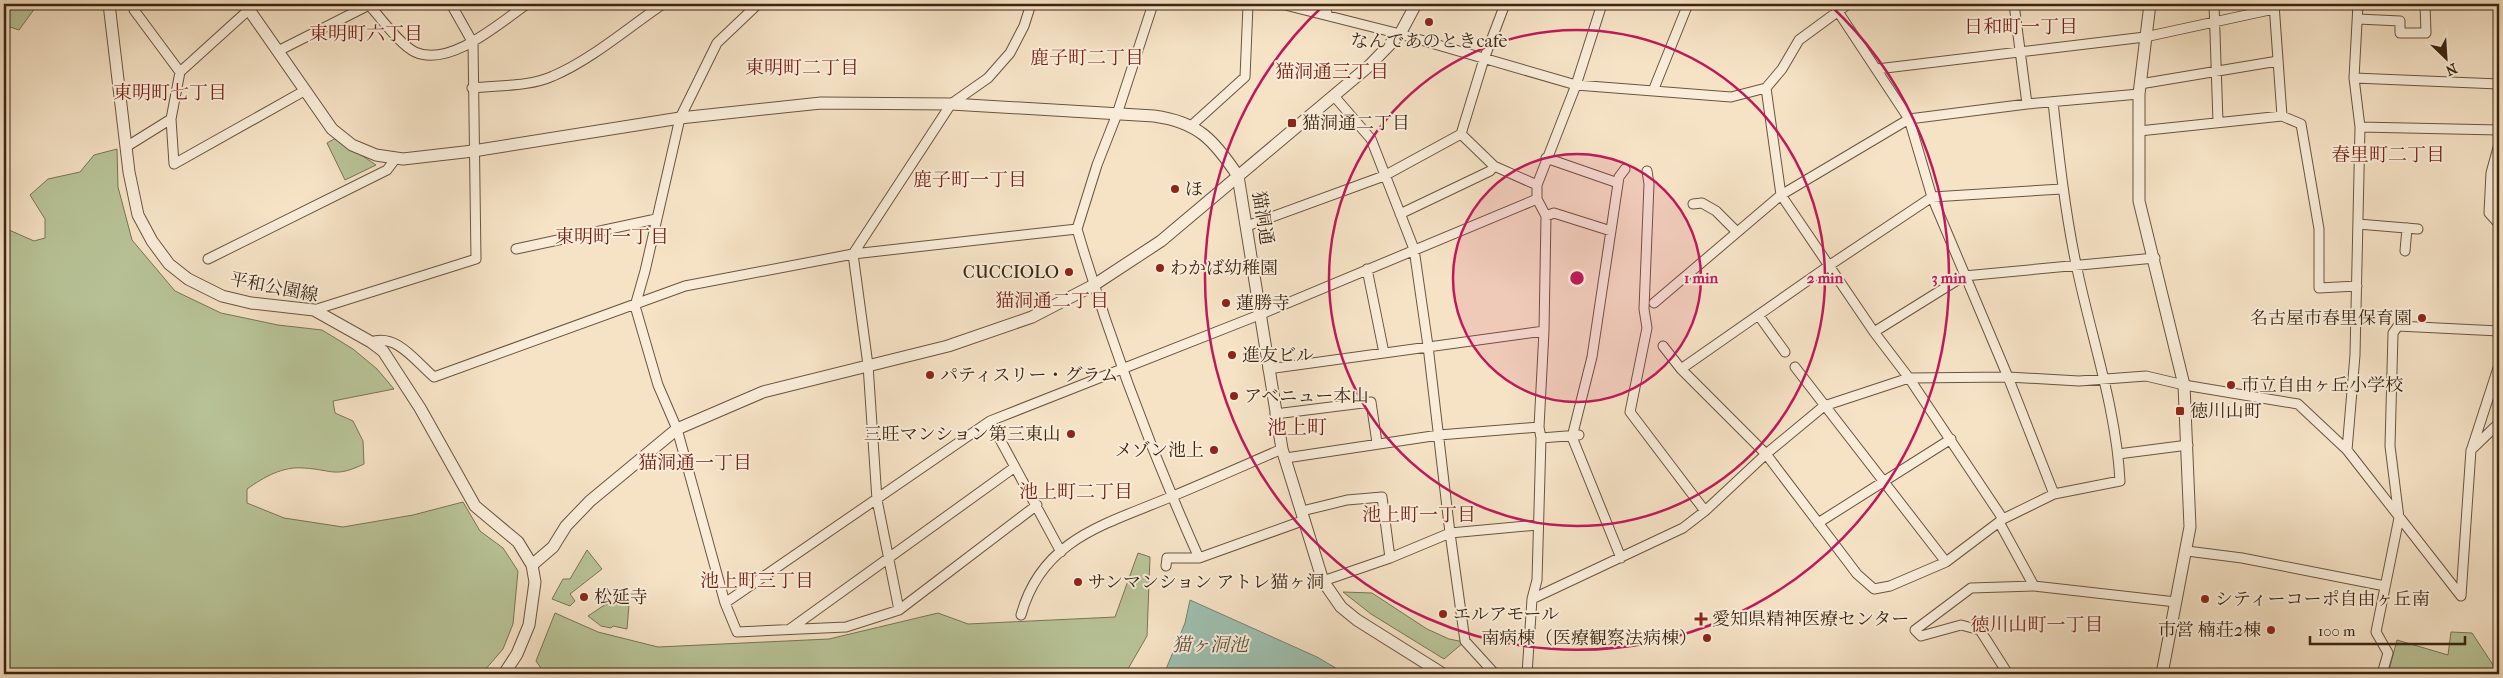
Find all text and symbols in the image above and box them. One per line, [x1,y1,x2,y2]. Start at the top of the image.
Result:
marker: なんであのときcafe [1423,16,1435,28]
district label: 日和町一丁目 [1964,16,2078,38]
district label: 東明町六丁目 [309,23,423,45]
place label: なんであのときcafe [1351,31,1508,52]
north arrow [2420,32,2470,82]
district label: 鹿子町二丁目 [1030,47,1144,69]
district label: 東明町二丁目 [745,57,859,79]
text: N [2443,59,2460,79]
district label: 猫洞通三丁目 [1275,61,1389,83]
district label: 東明町七丁目 [113,82,227,104]
place label: 猫洞通二丁目 [1302,113,1410,134]
marker: 猫洞通二丁目 [1286,117,1298,129]
district label: 春里町二丁目 [2331,144,2445,166]
district label: 鹿子町一丁目 [913,169,1027,191]
place label: ほ [1185,179,1203,200]
marker: ほ [1169,183,1181,195]
street label: 猫洞通 [1248,190,1277,246]
district label: 東明町一丁目 [555,226,669,248]
place label: わかば幼稚園 [1170,258,1278,279]
place label: CUCCIOLO [963,262,1059,283]
marker: わかば幼稚園 [1154,262,1166,274]
marker: CUCCIOLO [1063,266,1075,278]
street label: 平和公園線 [228,269,320,306]
centre of rings [1568,269,1586,287]
text: 1 min [1684,269,1718,287]
text: 2 min [1807,269,1844,287]
text: 3 min [1932,269,1967,287]
district label: 猫洞通二丁目 [995,290,1109,312]
place label: 蓮勝寺 [1236,293,1290,314]
marker: 蓮勝寺 [1220,297,1232,309]
place label: 名古屋市春里保育園 [2250,308,2412,329]
marker: 名古屋市春里保育園 [2416,312,2428,324]
place label: 進友ビル [1242,345,1314,366]
marker: 進友ビル [1226,349,1238,361]
place label: パティスリー・グラム [940,365,1118,386]
marker: パティスリー・グラム [924,369,936,381]
place label: 市立自由ヶ丘小学校 [2241,375,2403,396]
marker: 市立自由ヶ丘小学校 [2225,379,2237,391]
place label: アベニュー本山 [1244,386,1369,407]
marker: アベニュー本山 [1228,390,1240,402]
place label: 徳川山町 [2190,401,2262,422]
marker: 徳川山町 [2174,405,2186,417]
district label: 池上町 [1267,416,1327,439]
place label: 三旺マンション第三東山 [864,424,1061,445]
marker: 三旺マンション第三東山 [1065,428,1077,440]
place label: メゾン池上 [1115,440,1204,461]
marker: メゾン池上 [1208,444,1220,456]
district label: 猫洞通一丁目 [638,452,752,474]
district label: 池上町二丁目 [1019,481,1133,503]
district label: 池上町一丁目 [1362,504,1476,526]
district label: 池上町三丁目 [700,570,814,592]
place label: サンマンション アトレ猫ヶ洞 [1088,572,1324,593]
marker: サンマンション アトレ猫ヶ洞 [1072,576,1084,588]
place label: 松延寺 [594,587,648,608]
place label: シティーコーポ自由ヶ丘南 [2215,589,2430,610]
marker: 松延寺 [578,591,590,603]
marker: シティーコーポ自由ヶ丘南 [2199,593,2211,605]
place label: エルアモール [1453,604,1559,625]
marker: エルアモール [1437,608,1449,620]
place label: 愛知県精神医療センター [1712,609,1909,630]
marker: 愛知県精神医療センター [1694,612,1708,626]
scale bar [2310,613,2466,645]
district label: 徳川山町一丁目 [1970,614,2104,636]
place label: 市営 楠荘2棟 [2158,620,2261,641]
text: 100 m [2318,622,2356,640]
marker: 市営 楠荘2棟 [2265,624,2277,636]
place label: 南病棟（医療観察法病棟） [1481,628,1697,649]
marker: 南病棟（医療観察法病棟） [1701,632,1713,644]
water label: 猫ヶ洞池 [1172,634,1250,656]

